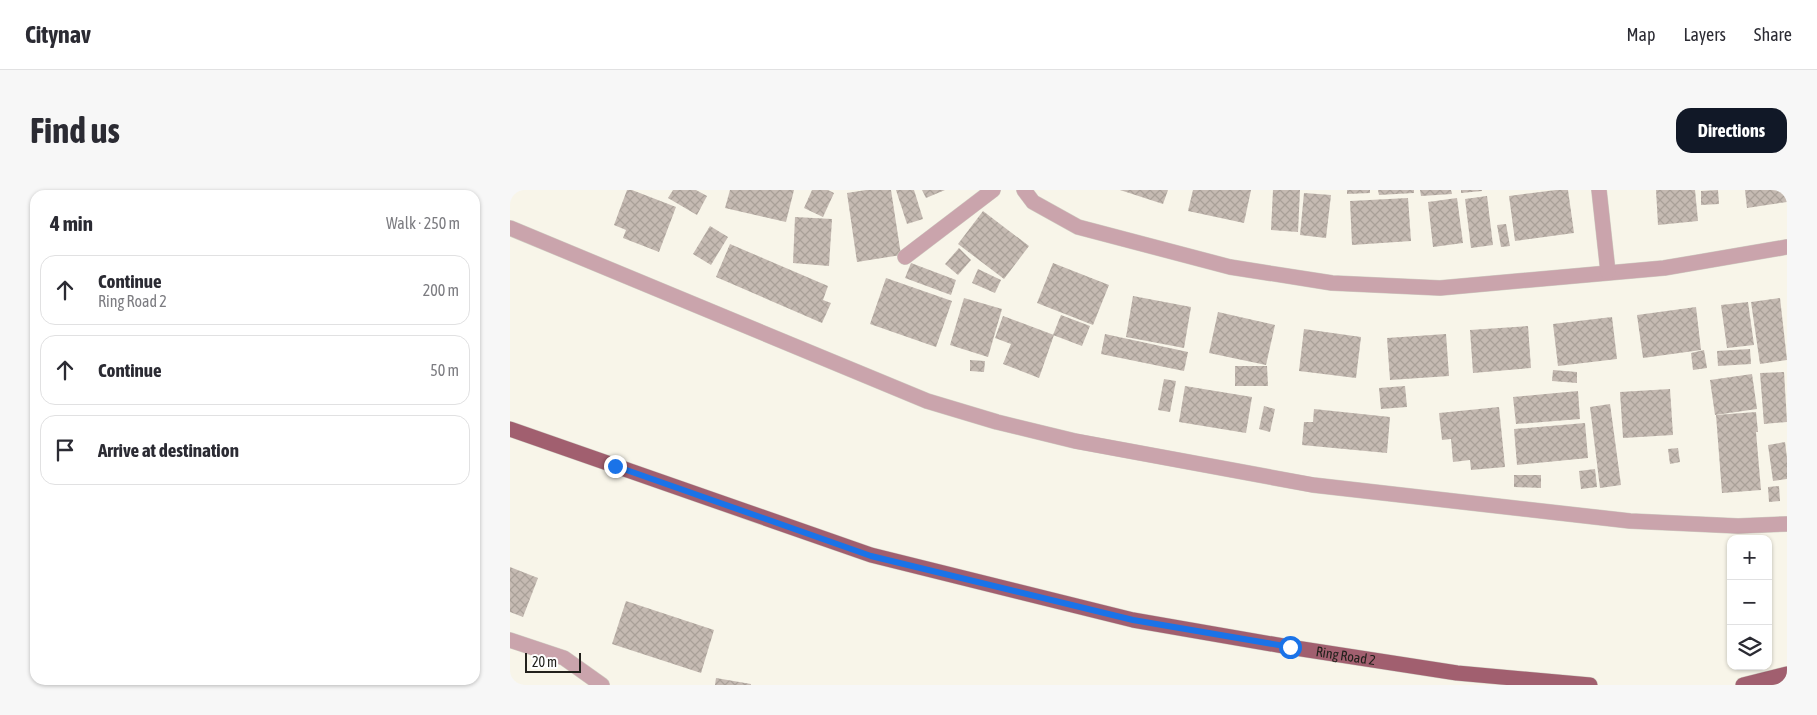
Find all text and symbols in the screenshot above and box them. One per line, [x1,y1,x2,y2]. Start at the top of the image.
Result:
text: Citynav [25,21,91,48]
text: Map [1626,24,1655,45]
text: Layers [1683,24,1726,45]
text: Share [1754,24,1792,45]
button: Directions [1676,108,1787,153]
text: Find us [30,110,120,150]
text: 4 min [50,211,93,235]
text: Walk · 250 m [386,214,460,232]
text: Continue [98,270,162,292]
icon: ahead [51,276,79,304]
text: 200 m [423,281,459,299]
text: Ring Road 2 [98,292,167,310]
icon: ahead [51,356,79,384]
text: Continue [98,359,162,381]
text: 50 m [430,361,459,379]
icon: arrive [51,436,79,464]
text: Arrive at destination [98,439,239,461]
route end [604,455,627,478]
map controls [1727,535,1772,670]
button: + [1727,535,1772,580]
button: − [1727,580,1772,625]
button: layers [1727,625,1772,670]
route start [1279,636,1302,659]
street label: Ring Road 2 [1315,643,1377,668]
scale bar [525,650,581,673]
text: 20 m [532,654,557,670]

